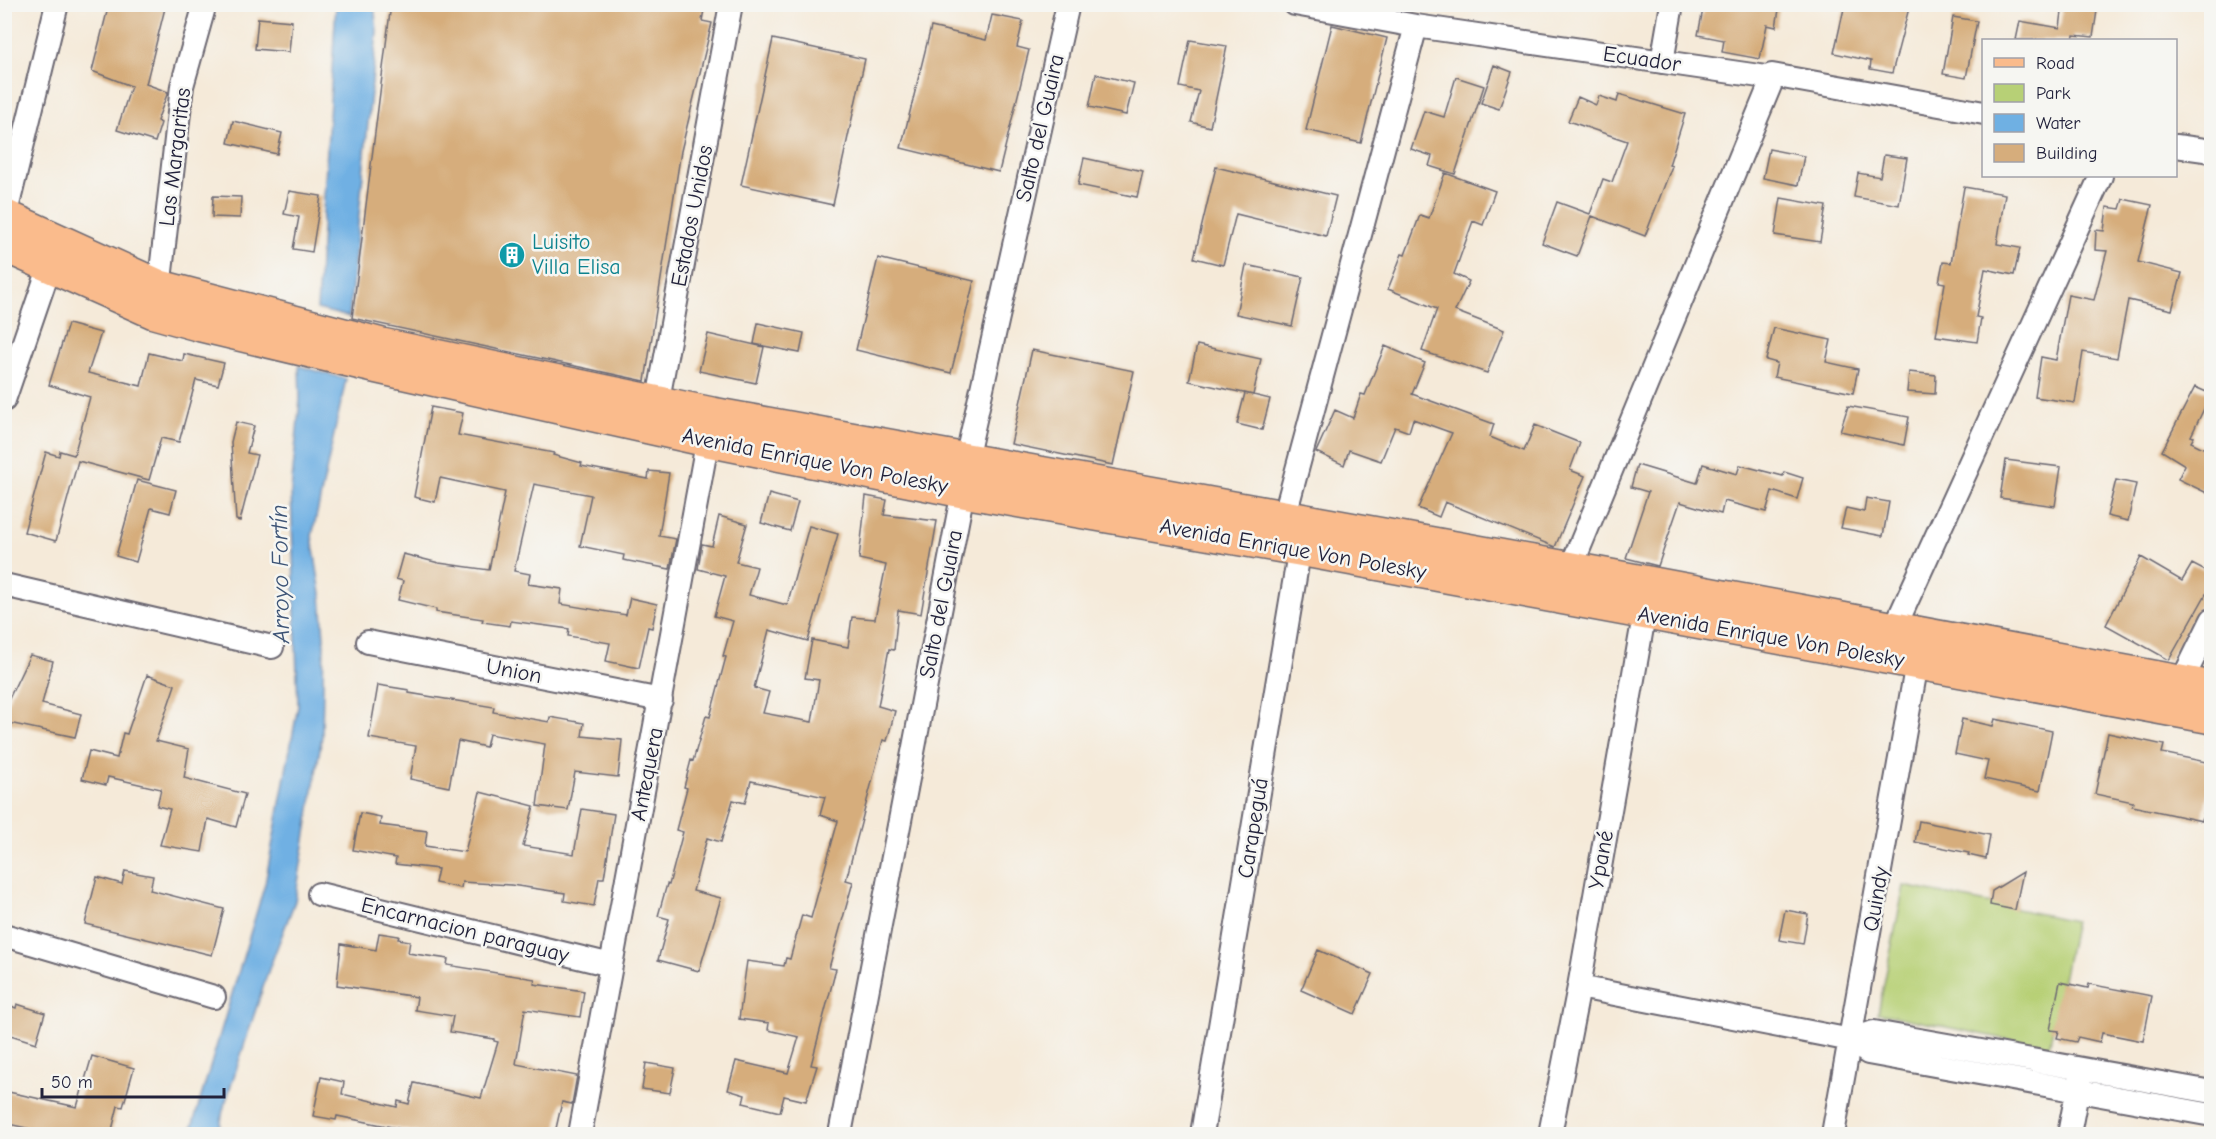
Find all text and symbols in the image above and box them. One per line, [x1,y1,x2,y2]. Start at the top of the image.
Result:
legend [1982,39,2177,177]
street label: Ecuador [1601,41,1683,77]
street label: Salto del Guaira [1010,52,1070,204]
text: Road [2036,53,2075,74]
text: Park [2036,83,2071,104]
street label: Las Margaritas [154,86,196,228]
text: Water [2036,113,2081,134]
street label: Estados Unidos [666,143,718,289]
text: Building [2036,143,2098,164]
place label: Luisito Villa Elisa [532,229,621,280]
building icon: Luisito Villa Elisa [497,240,527,270]
street label: Avenida Enrique Von Polesky [680,422,950,500]
water label: Arroyo Fortín [265,504,295,645]
street label: Avenida Enrique Von Polesky [1158,513,1429,585]
street label: Salto del Guaira [914,527,968,681]
street label: Avenida Enrique Von Polesky [1636,601,1907,673]
street label: Union [484,653,544,689]
street label: Antequera [625,725,669,823]
street label: Carapeguá [1232,776,1274,880]
street label: Ypané [1583,829,1619,891]
street label: Quindy [1858,864,1895,934]
street label: Encarnacion paraguay [358,892,572,968]
scale bar [42,1061,224,1099]
text: 50 m [51,1072,93,1093]

